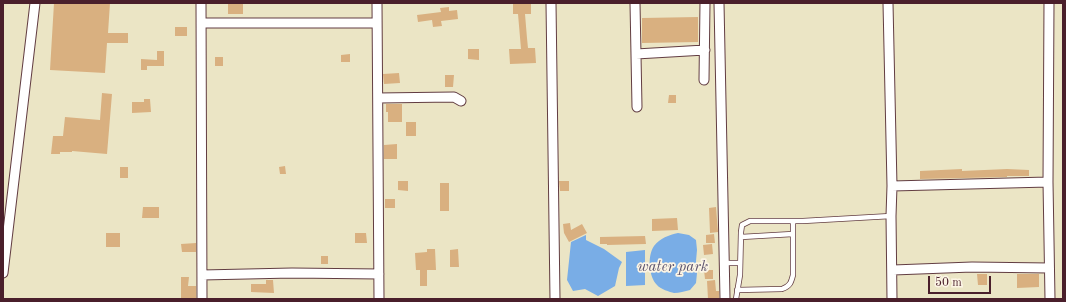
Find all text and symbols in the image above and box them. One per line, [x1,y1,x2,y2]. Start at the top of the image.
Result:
water label: water park [638,258,708,276]
scale bar [930,268,993,294]
text: 50 m [935,277,962,289]

